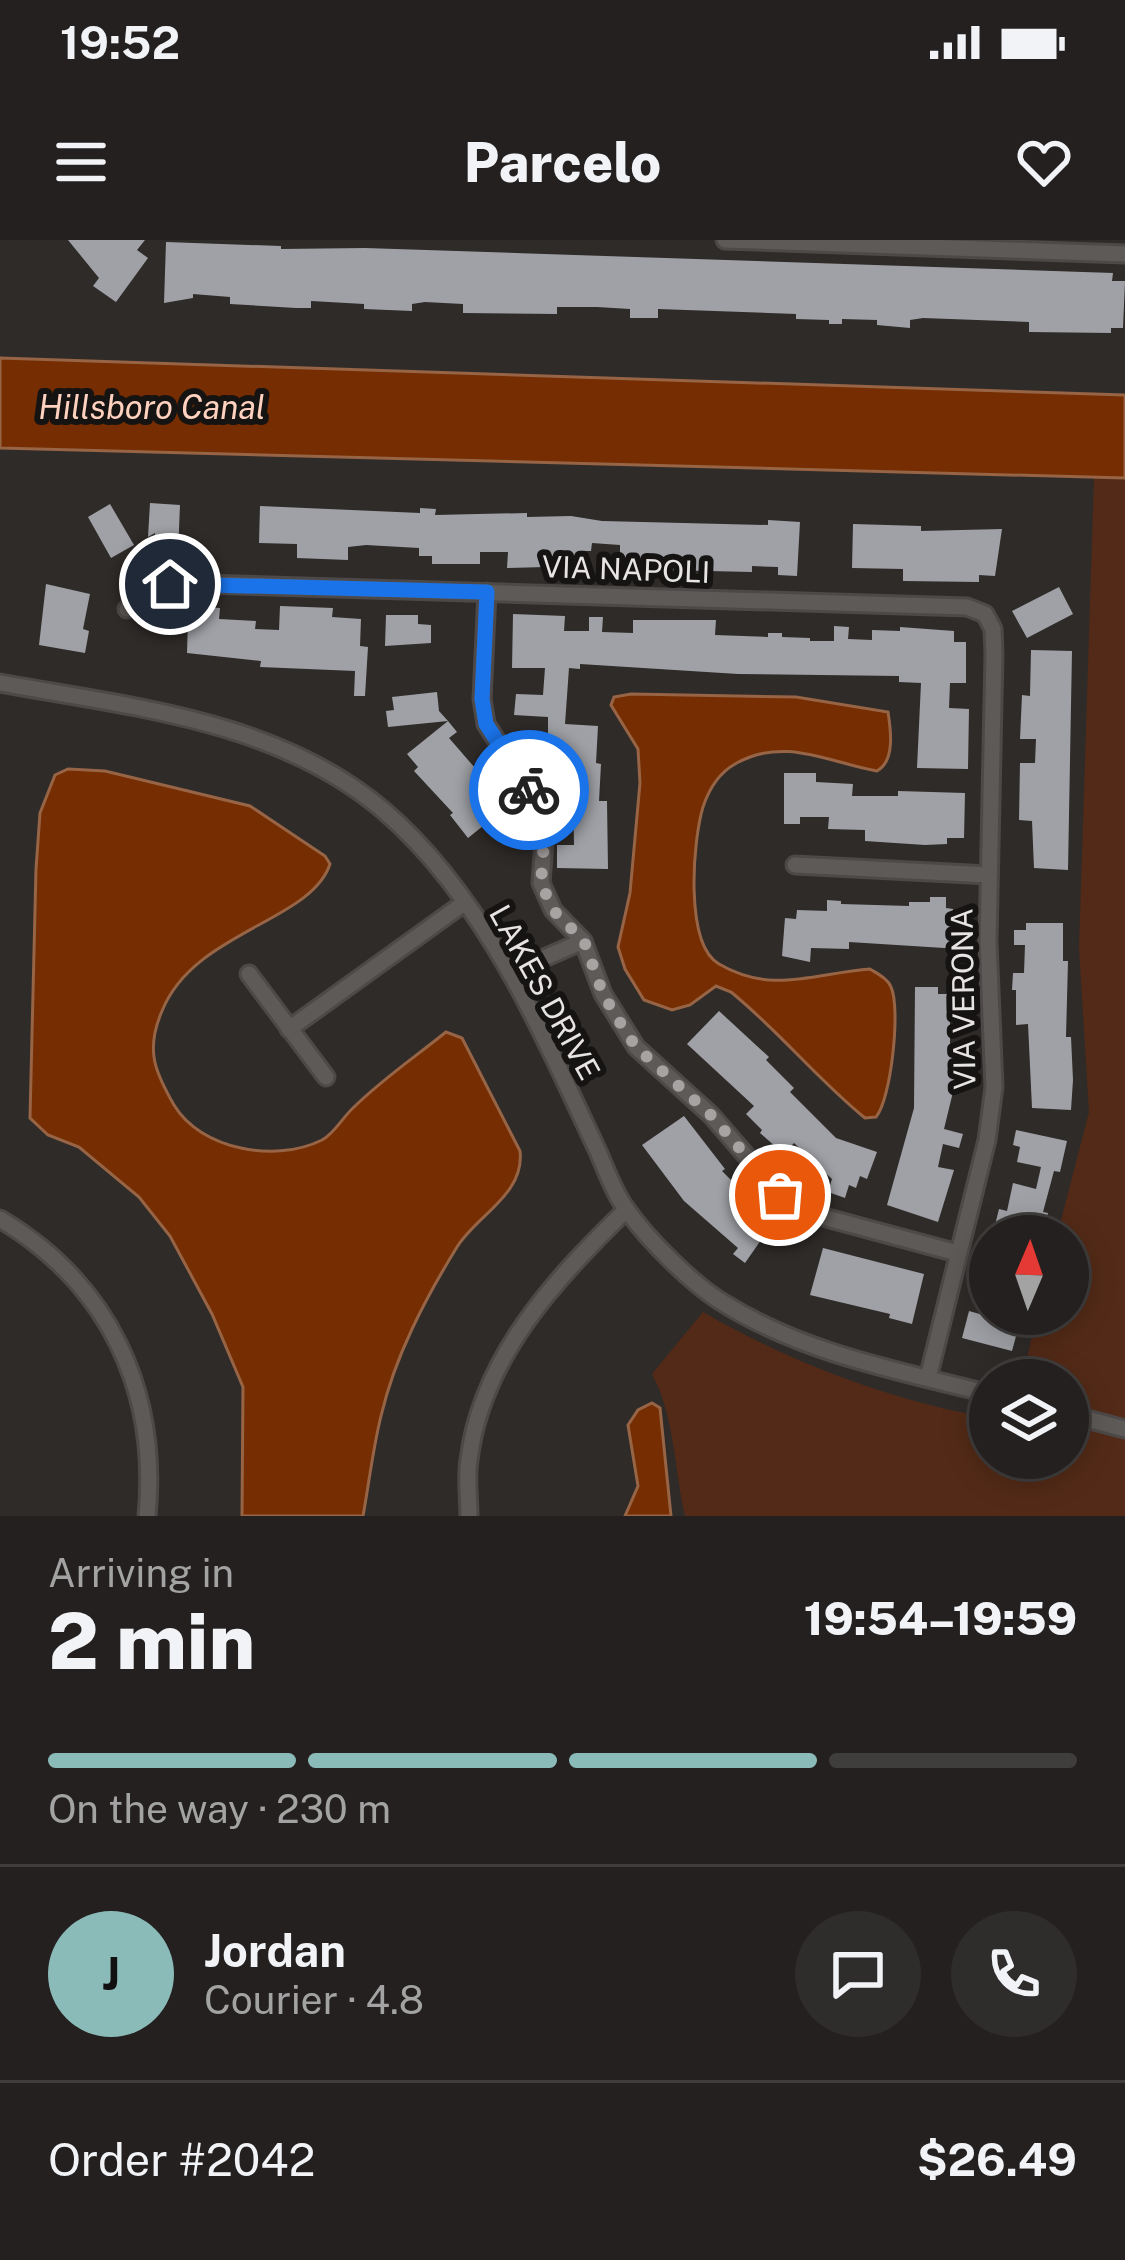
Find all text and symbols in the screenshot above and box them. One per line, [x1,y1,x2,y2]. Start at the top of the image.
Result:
text: 19:52 [60,16,180,69]
icon: menu [48,129,114,195]
icon: heart [1011,129,1077,195]
text: Parcelo [464,131,661,194]
water label: Hillsboro Canal [38,388,266,426]
pin [119,533,221,635]
street label: VIA NAPOLI [541,548,711,590]
icon: home [137,551,203,617]
courier [469,730,589,850]
icon: bike [496,757,562,823]
street label: LAKES DRIVE [482,898,608,1086]
street label: VIA VERONA [943,908,983,1090]
pin [729,1144,831,1246]
icon: bag [747,1162,813,1228]
north arrow [969,1215,1089,1335]
map controls [969,1215,1089,1479]
button: layers [969,1359,1089,1479]
text: Arriving in [48,1550,234,1596]
text: 19:54–19:59 [804,1592,1077,1645]
text: 2 min [48,1595,255,1687]
text: On the way · 230 m [48,1786,391,1832]
button: chat [795,1911,921,2037]
button: phone [951,1911,1077,2037]
text: Jordan [204,1924,346,1977]
text: J [102,1947,120,2000]
text: Courier · 4.8 [204,1977,424,2023]
text: Order #2042 [48,2133,315,2186]
text: $26.49 [917,2133,1077,2186]

